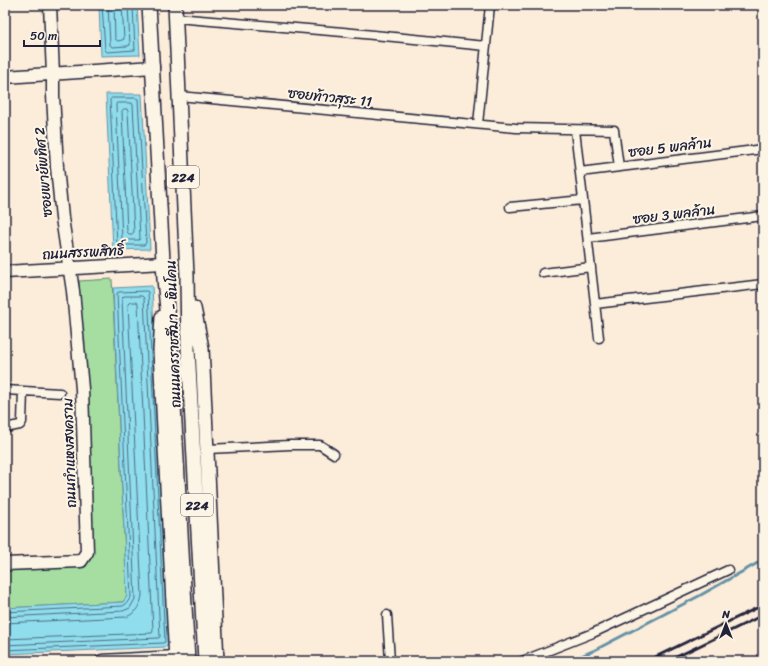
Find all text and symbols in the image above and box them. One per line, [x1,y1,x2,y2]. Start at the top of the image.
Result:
scale bar [24,22,100,48]
text: 50 m [30,25,57,47]
street label: ซอยท้าวสุระ 11 [287,81,373,114]
street label: ซอยพายัพทิศ 2 [27,126,60,218]
street label: ซอย 5 พลล้าน [627,130,713,165]
road number: 224 [167,166,199,188]
street label: ซอย 3 พลล้าน [631,197,717,232]
street label: ถนนสรรพสิทธิ์ [41,238,128,267]
street label: ถนนนครราชสีมา - หินโคน [158,259,189,408]
street label: ถนนกำแหงสงคราม [55,397,84,508]
road number: 224 [181,494,213,516]
north arrow [706,604,746,644]
text: N [721,605,730,624]

